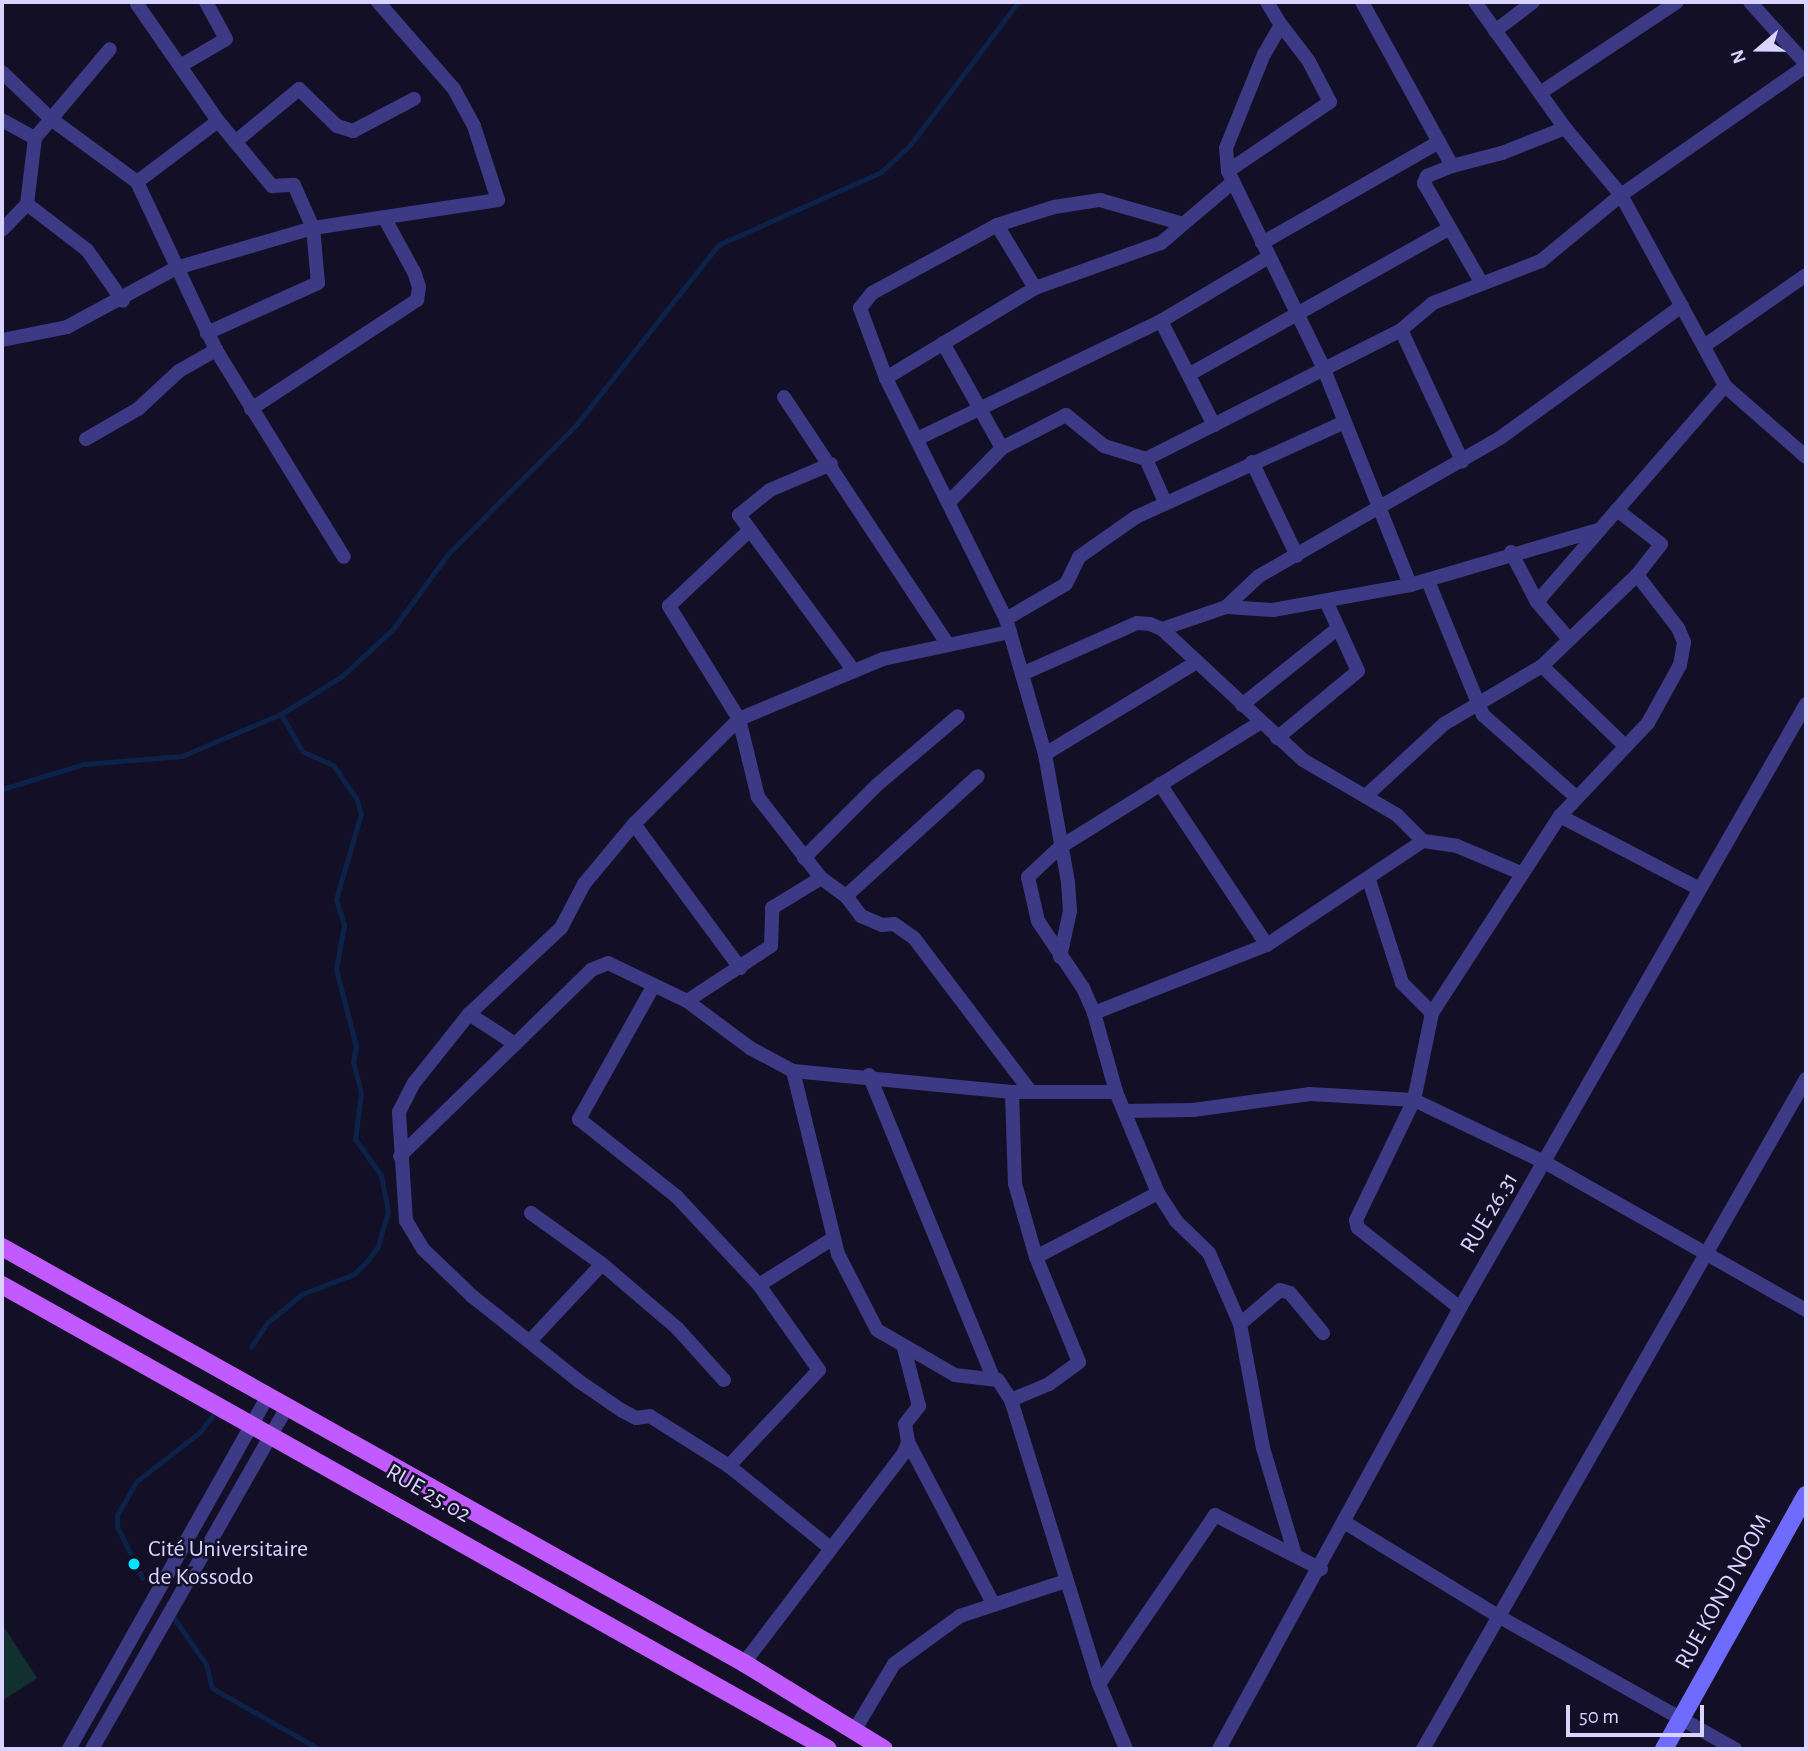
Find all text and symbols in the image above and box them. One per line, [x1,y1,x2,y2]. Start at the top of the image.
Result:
north arrow [1724,14,1794,84]
text: N [1728,47,1750,66]
street label: RUE 26.31 [1455,1167,1525,1259]
street label: RUE 25.02 [380,1458,476,1530]
street label: RUE KOND NOOM [1670,1510,1778,1674]
place label: Cité Universitaire de Kossodo [148,1536,308,1592]
marker: Cité Universitaire de Kossodo [126,1556,142,1572]
scale bar [1570,1692,1708,1736]
text: 50 m [1579,1706,1619,1727]

